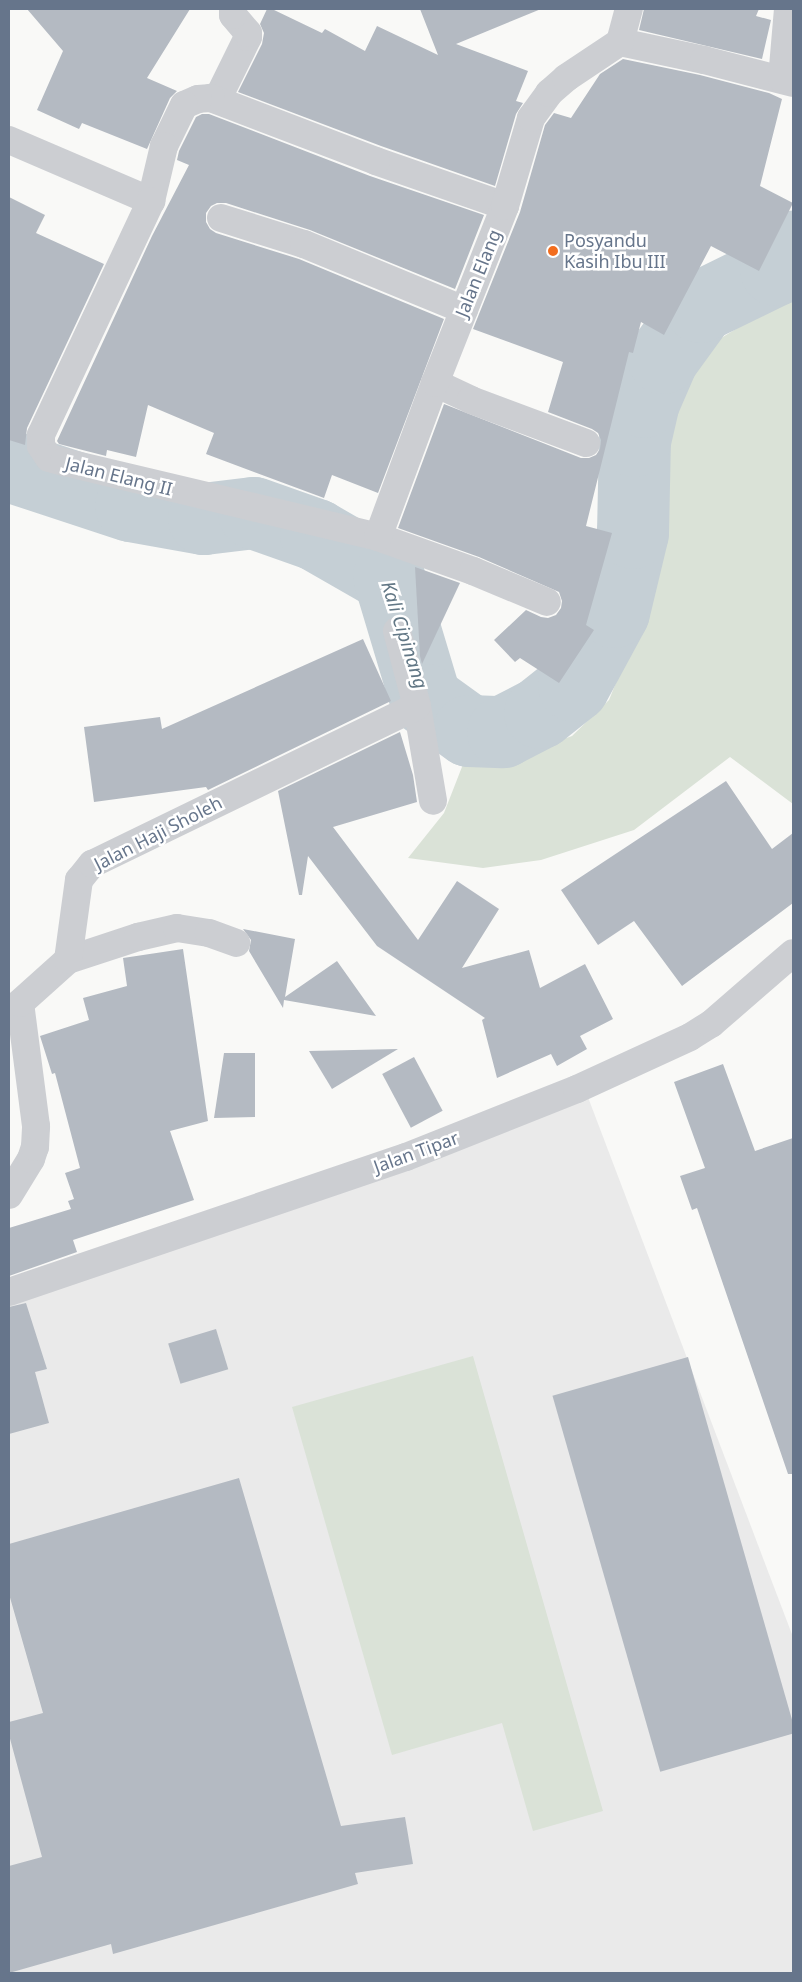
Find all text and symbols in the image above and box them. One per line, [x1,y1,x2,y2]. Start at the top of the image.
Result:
street label: Jalan Elang [451,226,505,320]
place label: Posyandu Kasih Ibu III [564,230,666,272]
marker: Posyandu Kasih Ibu III [546,244,560,258]
street label: Jalan Elang II [63,452,175,500]
water label: Kali Cipinang [376,578,432,692]
street label: Jalan Haji Sholeh [90,791,226,875]
street label: Jalan Tipar [371,1127,461,1177]

